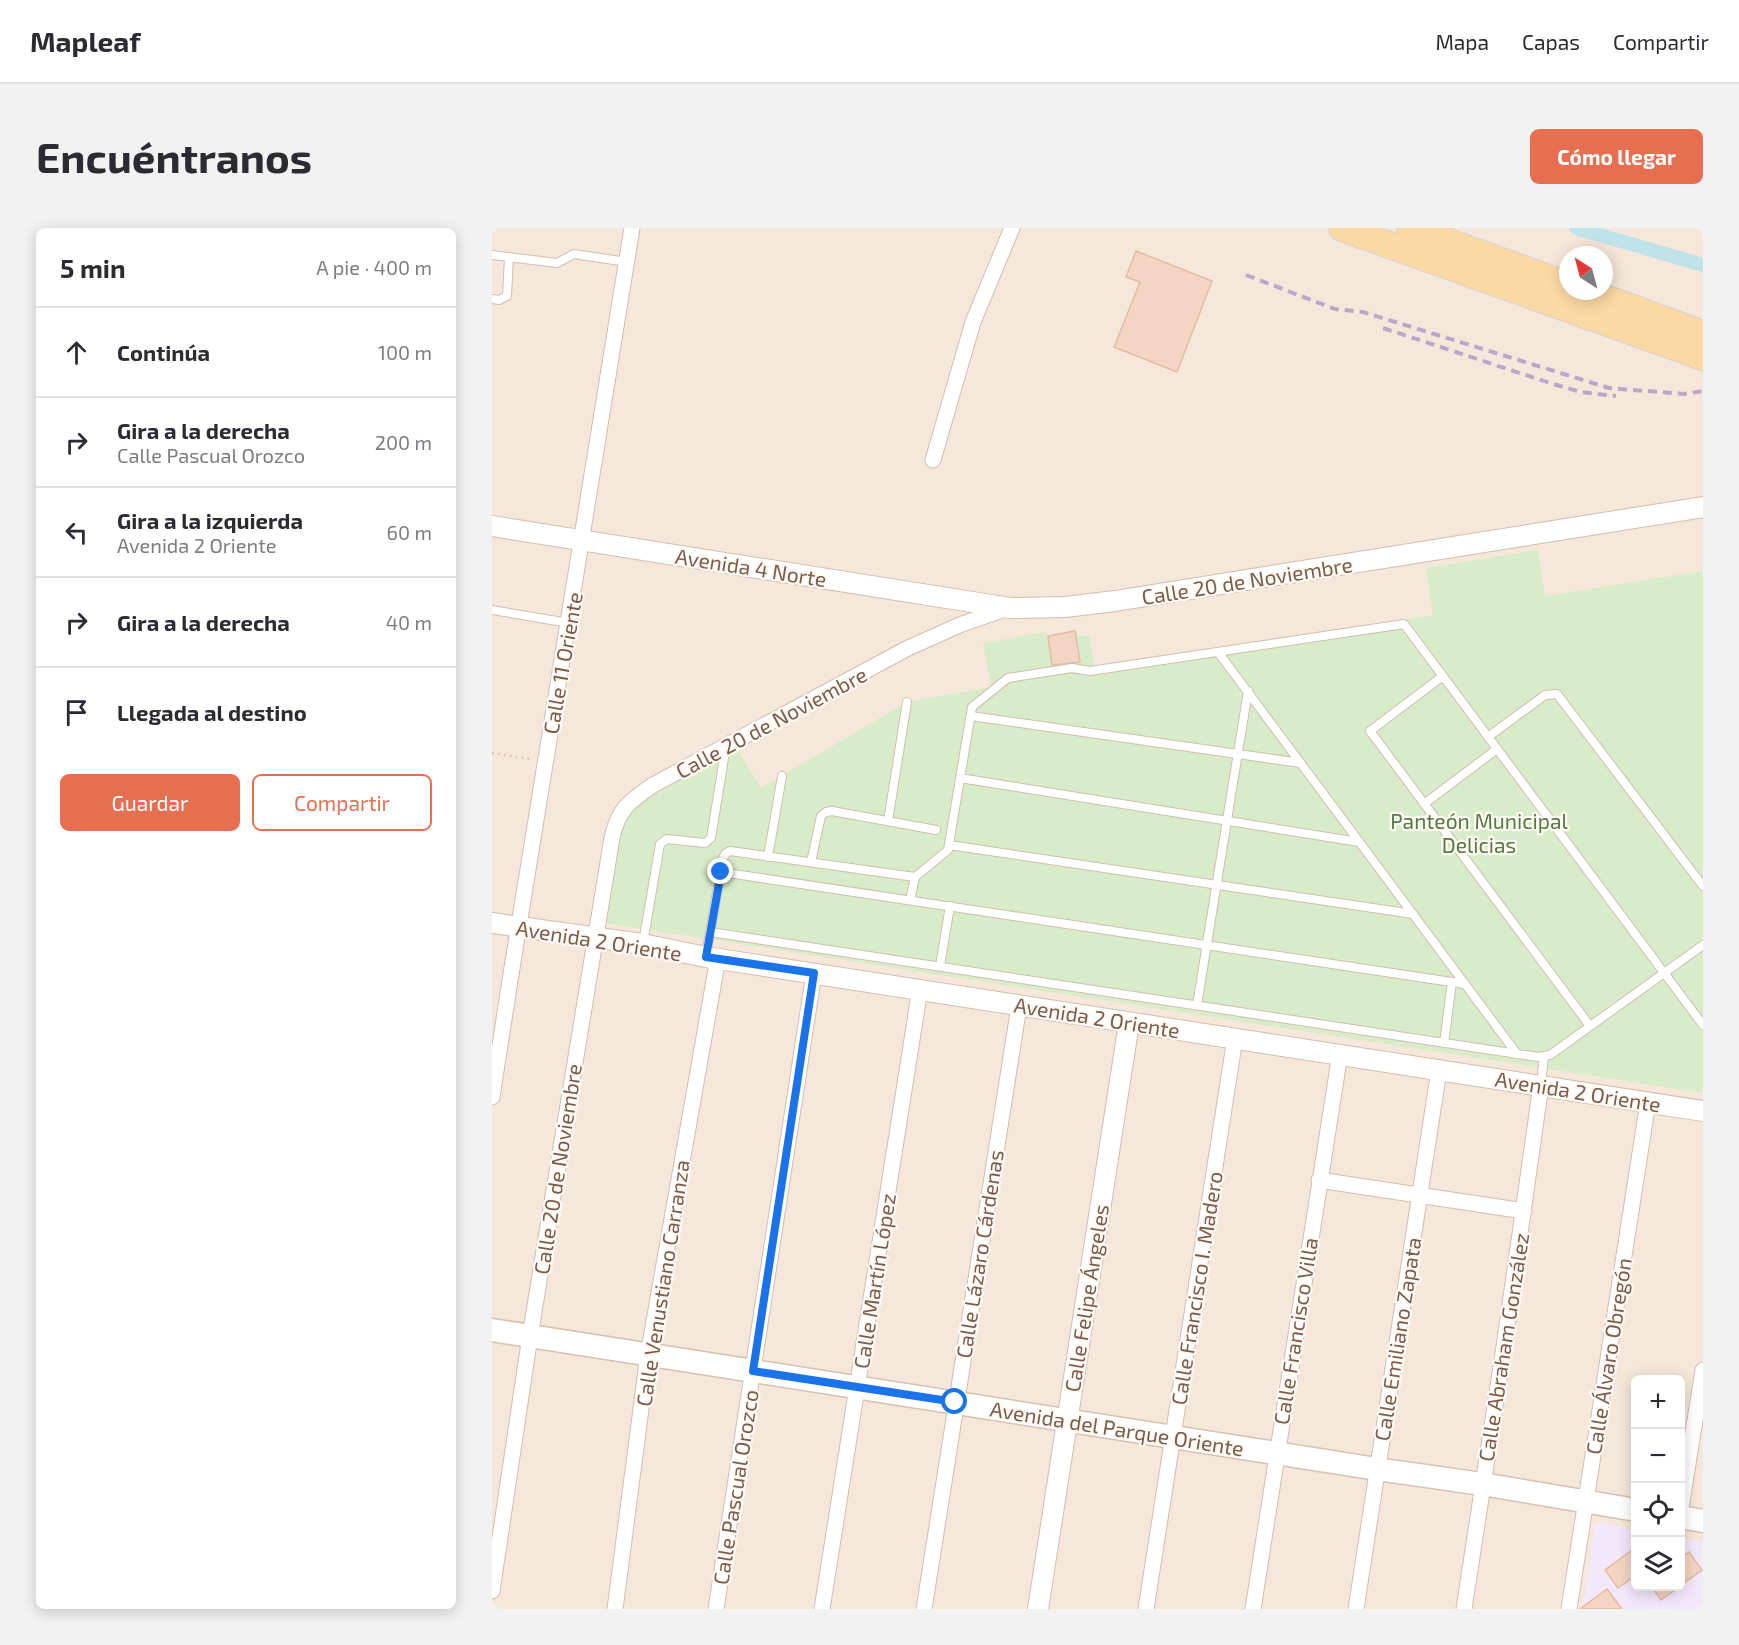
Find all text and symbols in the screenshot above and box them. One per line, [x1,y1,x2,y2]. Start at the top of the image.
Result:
text: Mapleaf [30,24,141,58]
text: Mapa [1435,29,1489,54]
text: Capas [1522,29,1580,54]
text: Compartir [1613,29,1709,54]
button: Cómo llegar [1530,129,1703,184]
text: Encuéntranos [36,131,312,181]
north arrow [1559,246,1613,300]
text: 5 min [60,252,126,283]
text: A pie · 400 m [316,255,432,279]
icon: ahead [60,336,93,369]
text: Continúa [117,339,210,365]
text: 100 m [378,340,432,364]
text: Gira a la derecha [117,417,290,443]
icon: right [60,426,93,459]
text: 200 m [375,430,432,454]
text: Calle Pascual Orozco [117,443,305,467]
text: Gira a la izquierda [117,507,303,533]
icon: left [60,516,93,549]
text: 60 m [387,520,432,544]
text: Avenida 2 Oriente [117,533,277,557]
street label: Avenida 4 Norte [674,543,828,591]
street label: Calle 20 de Noviembre [1140,551,1354,609]
street label: Calle 11 Oriente [537,590,587,736]
icon: right [60,606,93,639]
text: Gira a la derecha [117,609,290,635]
text: 40 m [386,610,432,634]
street label: Calle 20 de Noviembre [671,661,871,783]
icon: arrive [60,696,93,729]
text: Llegada al destino [117,699,307,725]
button: Guardar [60,774,240,831]
button: Compartir [252,774,432,831]
park label: Panteón Municipal Delicias [1390,808,1568,857]
route end [707,858,733,884]
street label: Avenida 2 Oriente [514,915,684,965]
street label: Avenida 2 Oriente [1012,992,1182,1042]
street label: Calle 20 de Noviembre [528,1062,586,1276]
street label: Avenida 2 Oriente [1493,1066,1663,1116]
street label: Calle Lázaro Cárdenas [950,1148,1008,1360]
street label: Calle Venustiano Carranza [630,1158,694,1408]
street label: Calle Francisco I. Madero [1165,1169,1227,1407]
street label: Calle Martín López [848,1192,900,1370]
street label: Calle Felipe Ángeles [1059,1202,1113,1394]
street label: Calle Abraham González [1473,1231,1533,1463]
street label: Calle Emiliano Zapata [1369,1235,1425,1443]
street label: Calle Francisco Villa [1268,1236,1322,1426]
street label: Calle Álvaro Obregón [1580,1256,1636,1456]
map controls [1631,1375,1685,1591]
button: + [1631,1375,1685,1429]
street label: Calle Pascual Orozco [707,1388,763,1586]
route start [941,1388,967,1414]
street label: Avenida del Parque Oriente [988,1396,1246,1460]
button: − [1631,1429,1685,1483]
button: locate [1631,1483,1685,1537]
button: layers [1631,1537,1685,1591]

